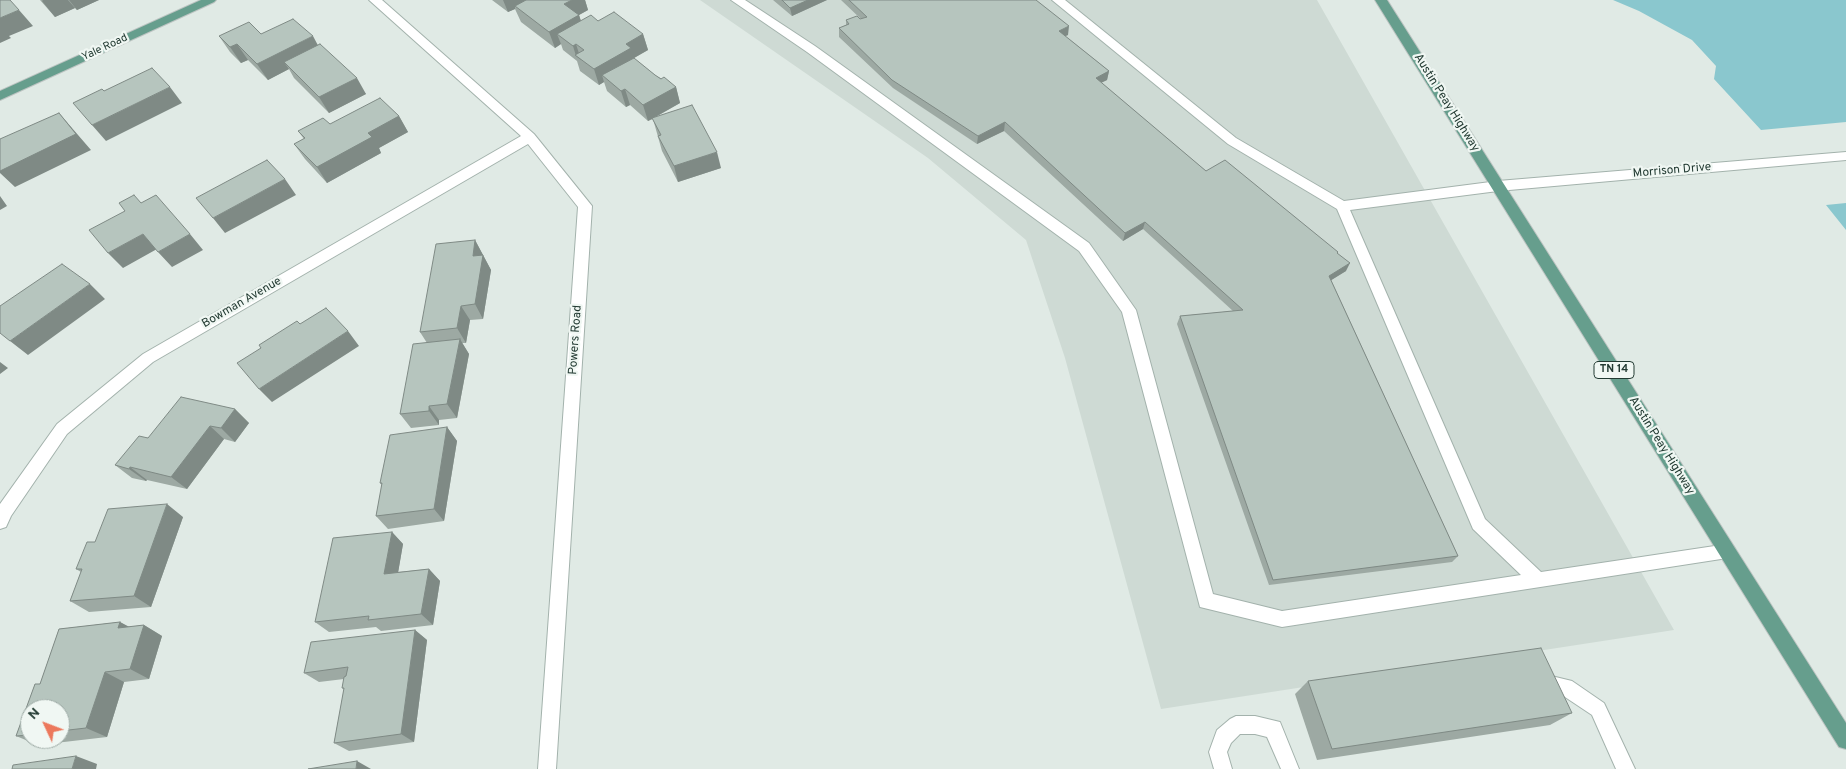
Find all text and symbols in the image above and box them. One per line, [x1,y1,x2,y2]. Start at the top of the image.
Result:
street label: Yale Road [80,32,130,64]
street label: Austin Peay Highway [1410,51,1482,155]
street label: Morrison Drive [1632,160,1712,182]
street label: Bowman Avenue [200,274,284,332]
street label: Powers Road [566,305,586,375]
road number: TN 14 [1594,362,1634,378]
street label: Austin Peay Highway [1625,394,1697,498]
north arrow [20,699,70,749]
text: N [25,705,44,724]

